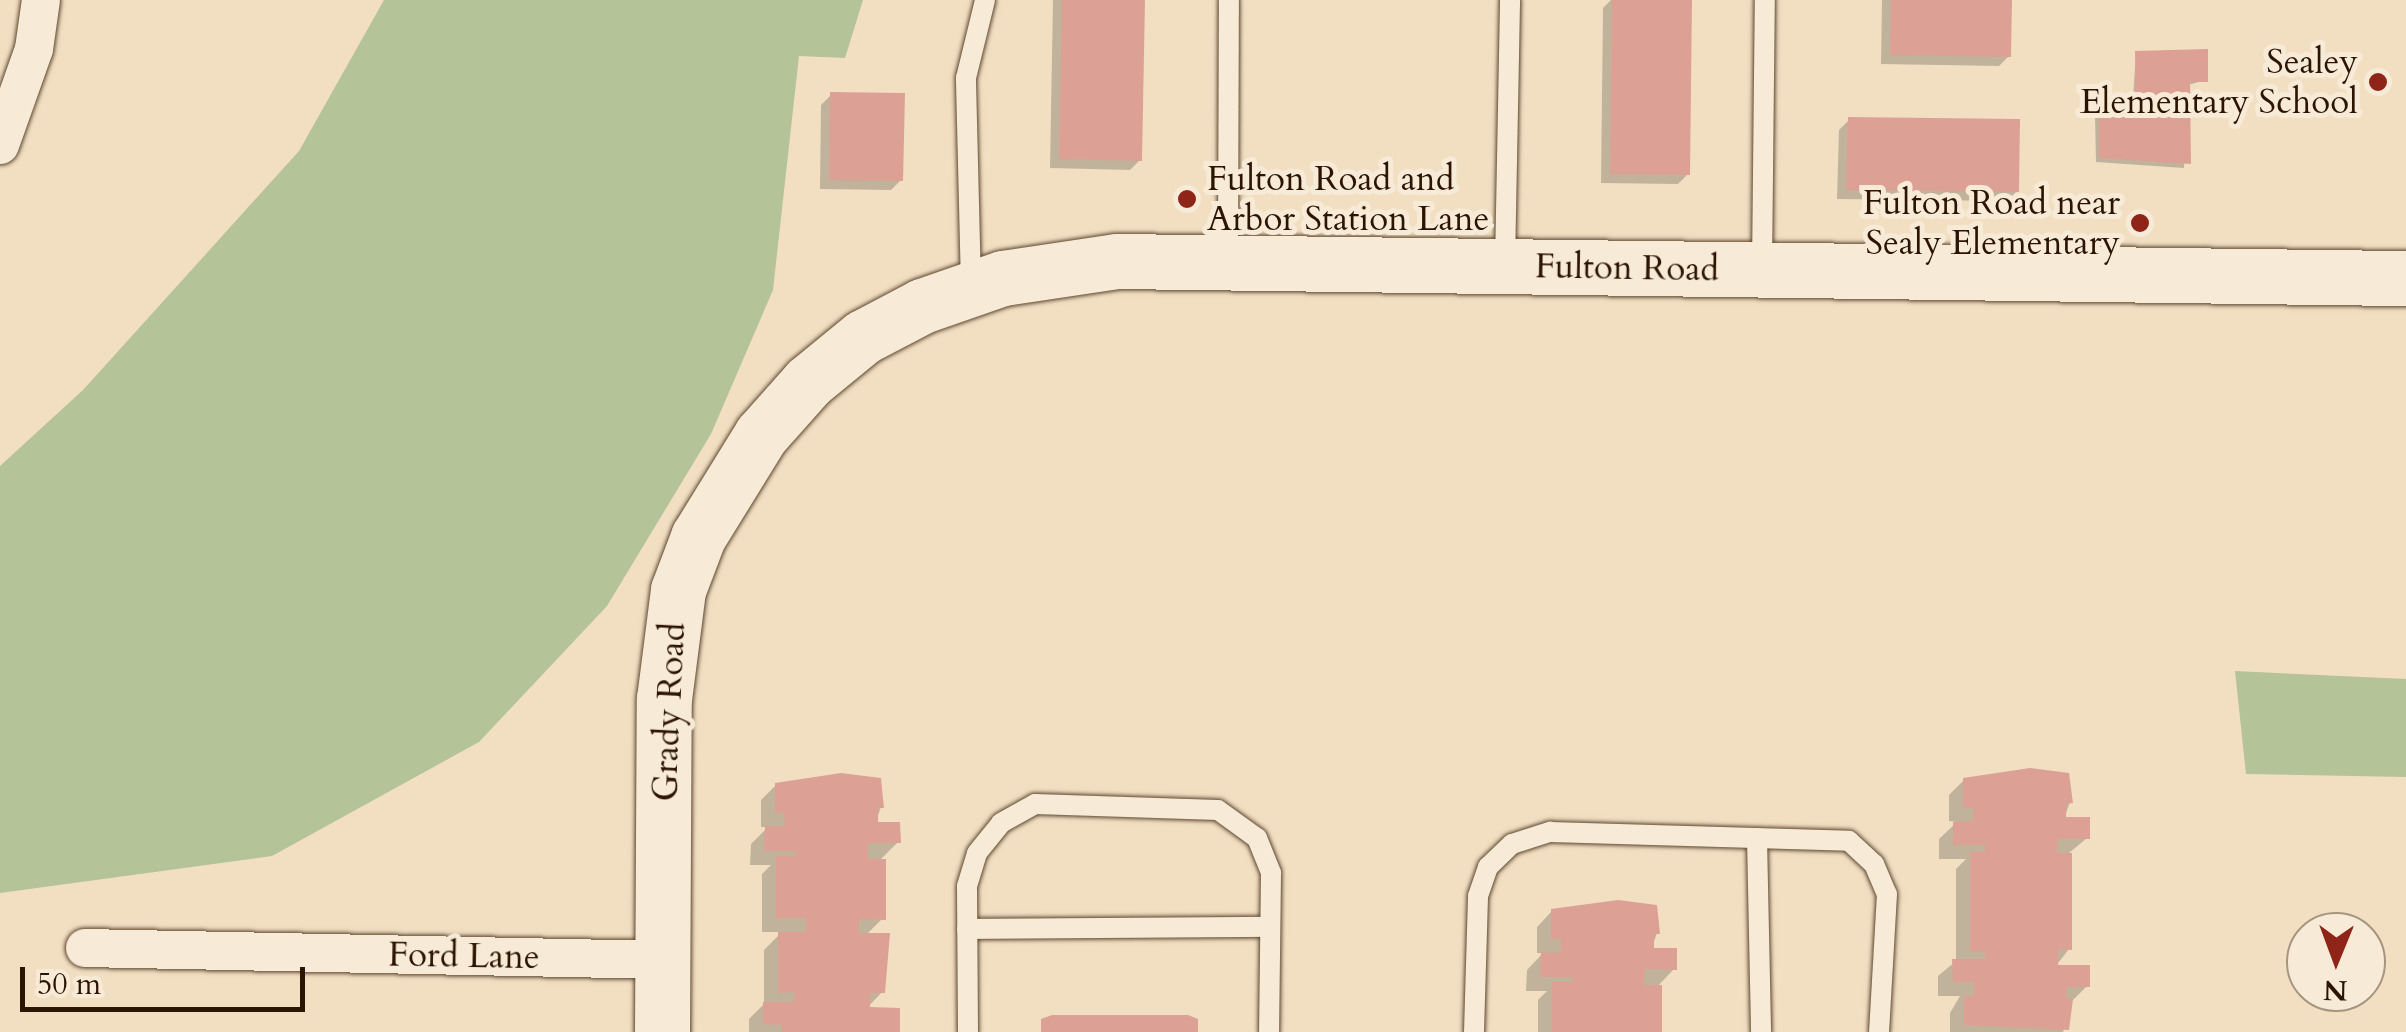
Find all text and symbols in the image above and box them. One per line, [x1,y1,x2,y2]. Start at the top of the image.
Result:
place label: Sealey Elementary School [2080,41,2358,123]
marker: Sealey Elementary School [2367,71,2389,93]
place label: Fulton Road and Arbor Station Lane [1207,158,1489,240]
place label: Fulton Road near Sealy Elementary [1863,182,2120,264]
marker: Fulton Road and Arbor Station Lane [1176,188,1198,210]
marker: Fulton Road near Sealy Elementary [2129,212,2151,234]
street label: Fulton Road [1535,245,1719,291]
street label: Grady Road [643,622,695,802]
north arrow [2286,912,2386,1012]
street label: Ford Lane [388,934,540,978]
scale bar [25,947,310,1009]
text: 50 m [37,964,101,1005]
text: N [2323,971,2348,1009]

